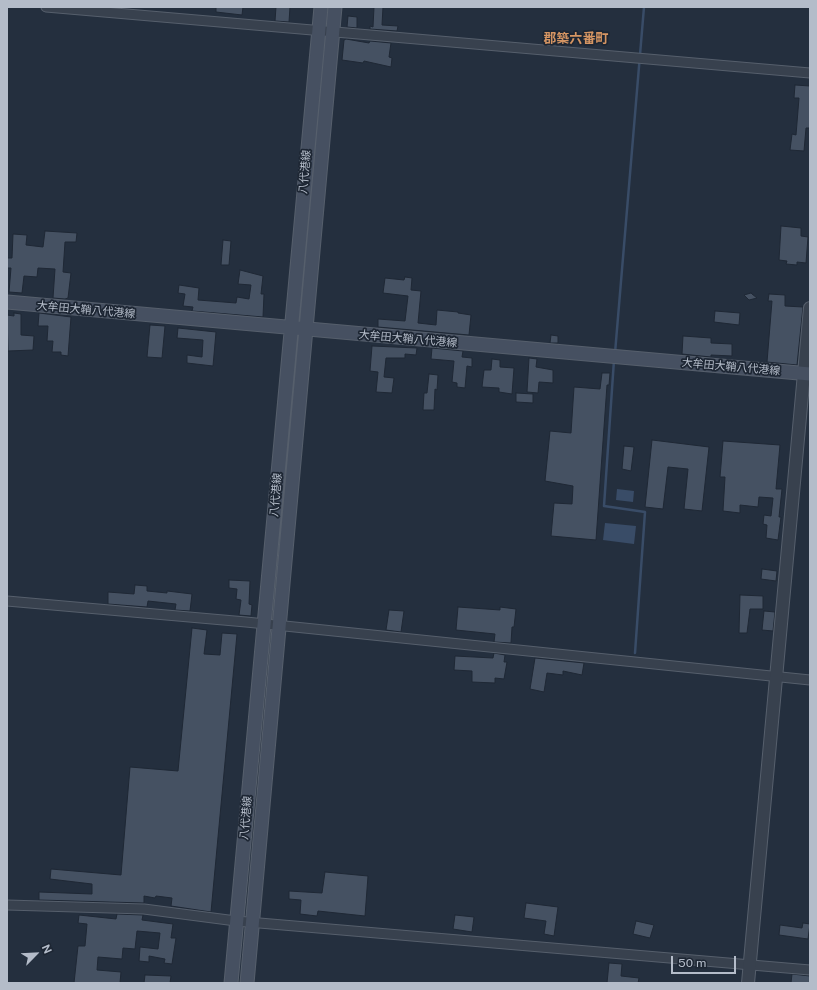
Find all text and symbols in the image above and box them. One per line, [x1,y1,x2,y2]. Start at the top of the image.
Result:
district label: 郡築六番町 [544,31,608,47]
street label: 八代港線 [297,150,313,194]
street label: 大牟田大鞘八代港線 [36,299,136,321]
street label: 大牟田大鞘八代港線 [358,328,458,350]
street label: 大牟田大鞘八代港線 [681,356,781,378]
street label: 八代港線 [268,473,284,517]
street label: 八代港線 [238,796,254,840]
north arrow [16,934,56,974]
text: N [40,943,54,955]
scale bar [673,948,738,974]
text: 50 m [678,956,706,970]

